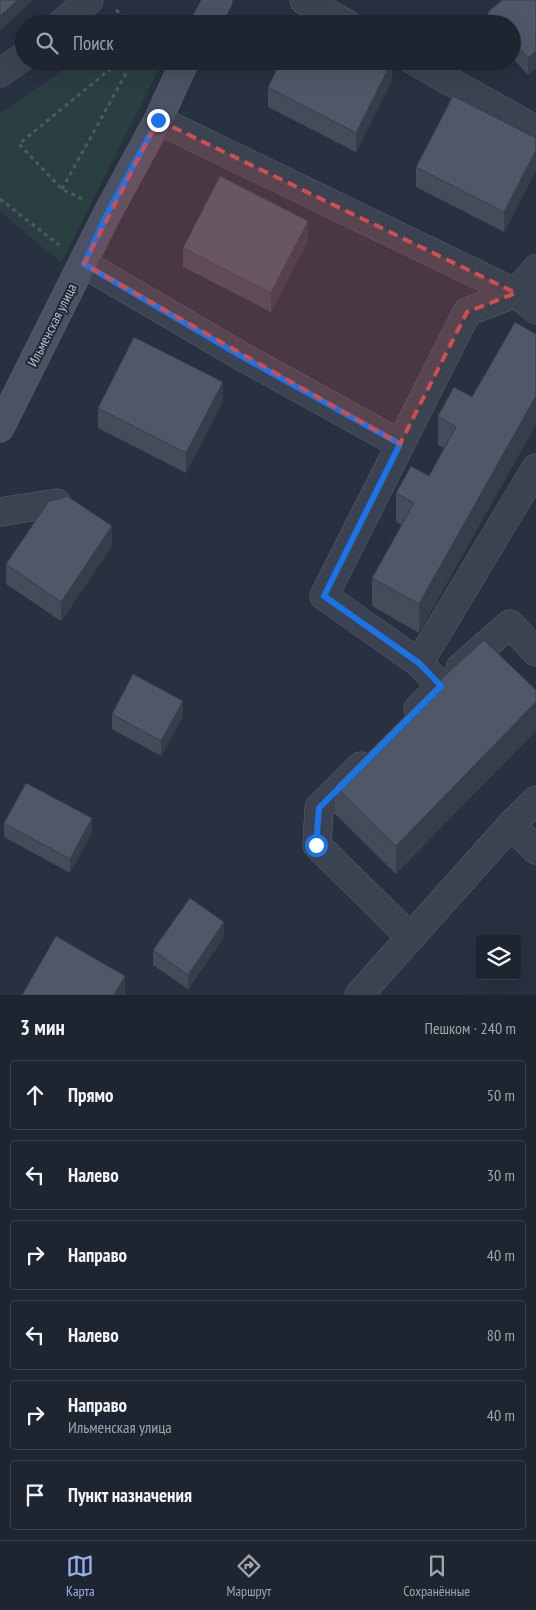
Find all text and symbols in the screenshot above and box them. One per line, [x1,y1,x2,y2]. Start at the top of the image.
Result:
search box [15,15,521,70]
icon: search [33,29,61,57]
text: Поиск [73,31,114,55]
route end [147,109,170,132]
street label: Ильменская улица [23,280,81,370]
route start [305,834,328,857]
map controls [476,935,521,980]
button: layers [476,935,521,980]
text: 3 мин [20,1014,65,1041]
text: Пешком · 240 m [425,1018,516,1038]
icon: ahead [21,1081,49,1109]
text: Прямо [68,1083,113,1107]
text: 50 m [487,1085,515,1105]
icon: left [21,1161,49,1189]
text: Налево [68,1163,119,1187]
text: 30 m [487,1165,515,1185]
icon: right [21,1241,49,1269]
text: Направо [68,1243,127,1267]
text: 40 m [487,1245,515,1265]
icon: left [21,1321,49,1349]
text: Налево [68,1323,119,1347]
text: 80 m [487,1325,515,1345]
text: Направо [68,1393,127,1417]
icon: right [21,1401,49,1429]
text: 40 m [487,1405,515,1425]
text: Ильменская улица [68,1417,172,1437]
icon: arrive [21,1481,49,1509]
text: Пункт назначения [68,1483,192,1507]
tab: Карта [66,1552,95,1600]
tab: Маршрут [227,1552,271,1600]
tab: Сохранённые [403,1552,470,1600]

